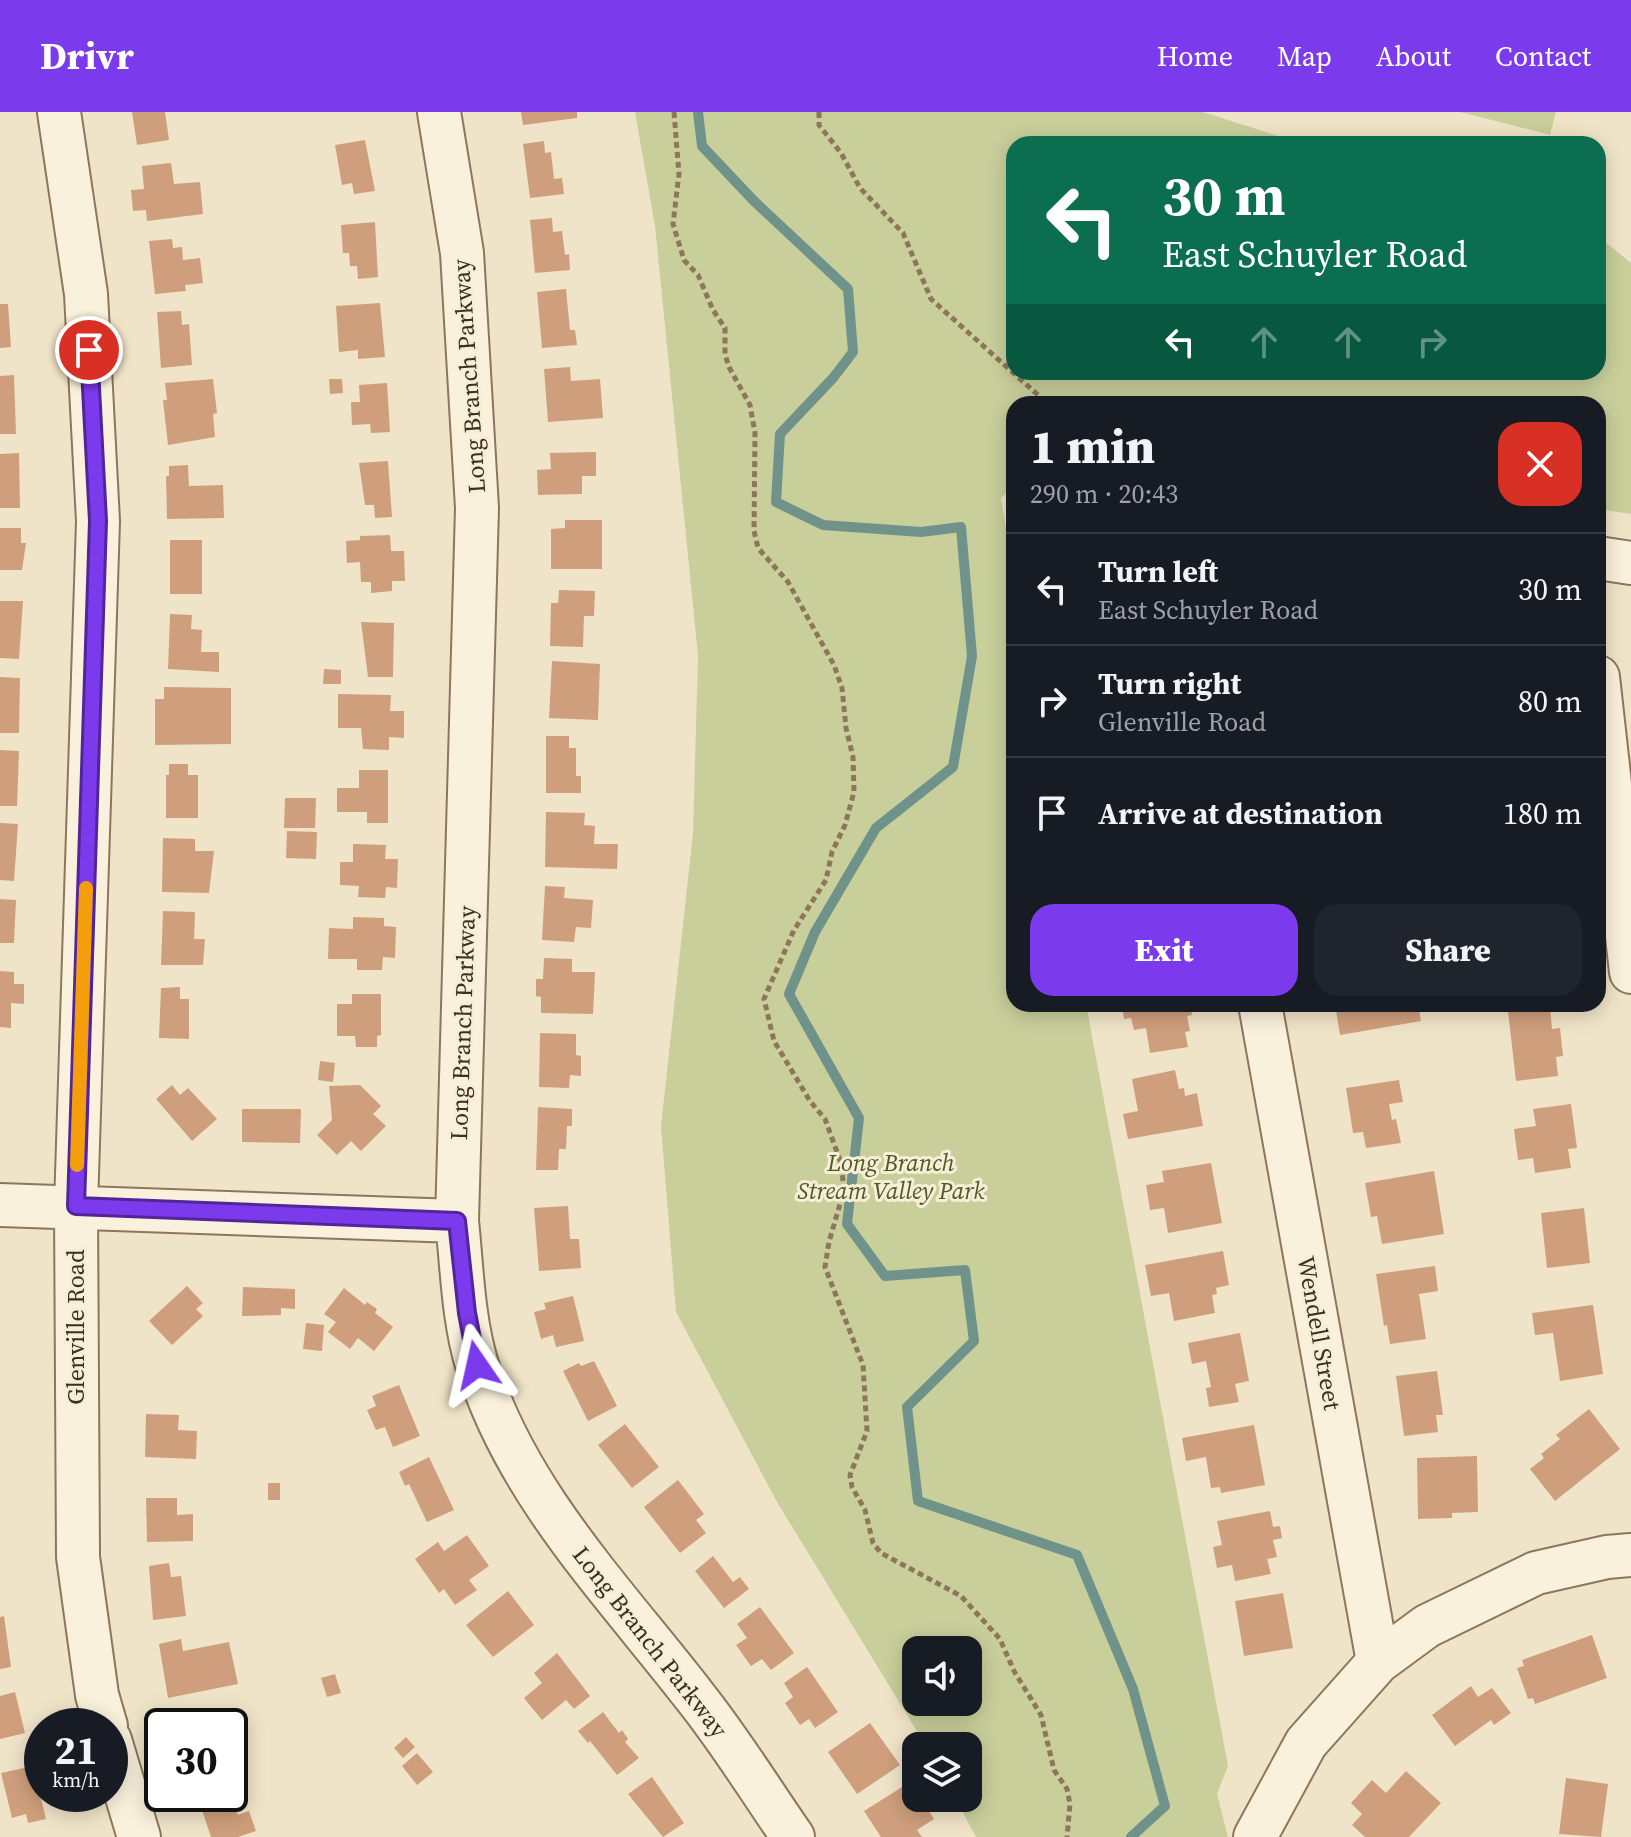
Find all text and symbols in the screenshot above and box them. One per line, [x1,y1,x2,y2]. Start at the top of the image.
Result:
text: Drivr [40,30,134,82]
text: Home [1157,37,1233,75]
text: Map [1277,37,1332,75]
text: About [1376,37,1451,75]
text: Contact [1495,37,1591,75]
text: 30 m [1162,157,1285,234]
icon: left [1030,168,1134,272]
text: East Schuyler Road [1162,230,1467,279]
street label: Long Branch Parkway [444,257,493,494]
pin [55,316,123,384]
icon: left [1158,320,1202,364]
icon: ahead [1242,320,1286,364]
icon: ahead [1326,320,1370,364]
icon: right [1410,320,1454,364]
icon: arrive [67,328,111,372]
text: 1 min [1030,413,1155,479]
button: close [1498,422,1582,506]
text: 290 m · 20:43 [1030,476,1178,512]
text: Turn left [1098,551,1218,592]
icon: left [1030,567,1074,611]
text: 30 m [1518,569,1582,610]
text: East Schuyler Road [1098,592,1318,628]
text: Turn right [1098,663,1241,704]
icon: right [1030,679,1074,723]
text: 80 m [1518,681,1582,722]
text: Glenville Road [1098,704,1266,740]
icon: arrive [1030,791,1074,835]
text: Arrive at destination [1098,793,1383,834]
text: 180 m [1503,793,1582,834]
street label: Long Branch Parkway [442,904,483,1141]
button: Exit [1030,904,1298,996]
button: Share [1314,904,1582,996]
park label: Long Branch Stream Valley Park [797,1146,985,1207]
street label: Glenville Road [59,1249,92,1405]
street label: Wendell Street [1290,1253,1349,1413]
position arrow [435,1323,519,1407]
street label: Long Branch Parkway [565,1539,736,1745]
map controls [902,1636,982,1812]
button: sound [902,1636,982,1716]
speed limit sign: 30 [144,1708,248,1812]
text: 21 [54,1723,98,1777]
button: layers [902,1732,982,1812]
text: km/h [52,1766,100,1794]

